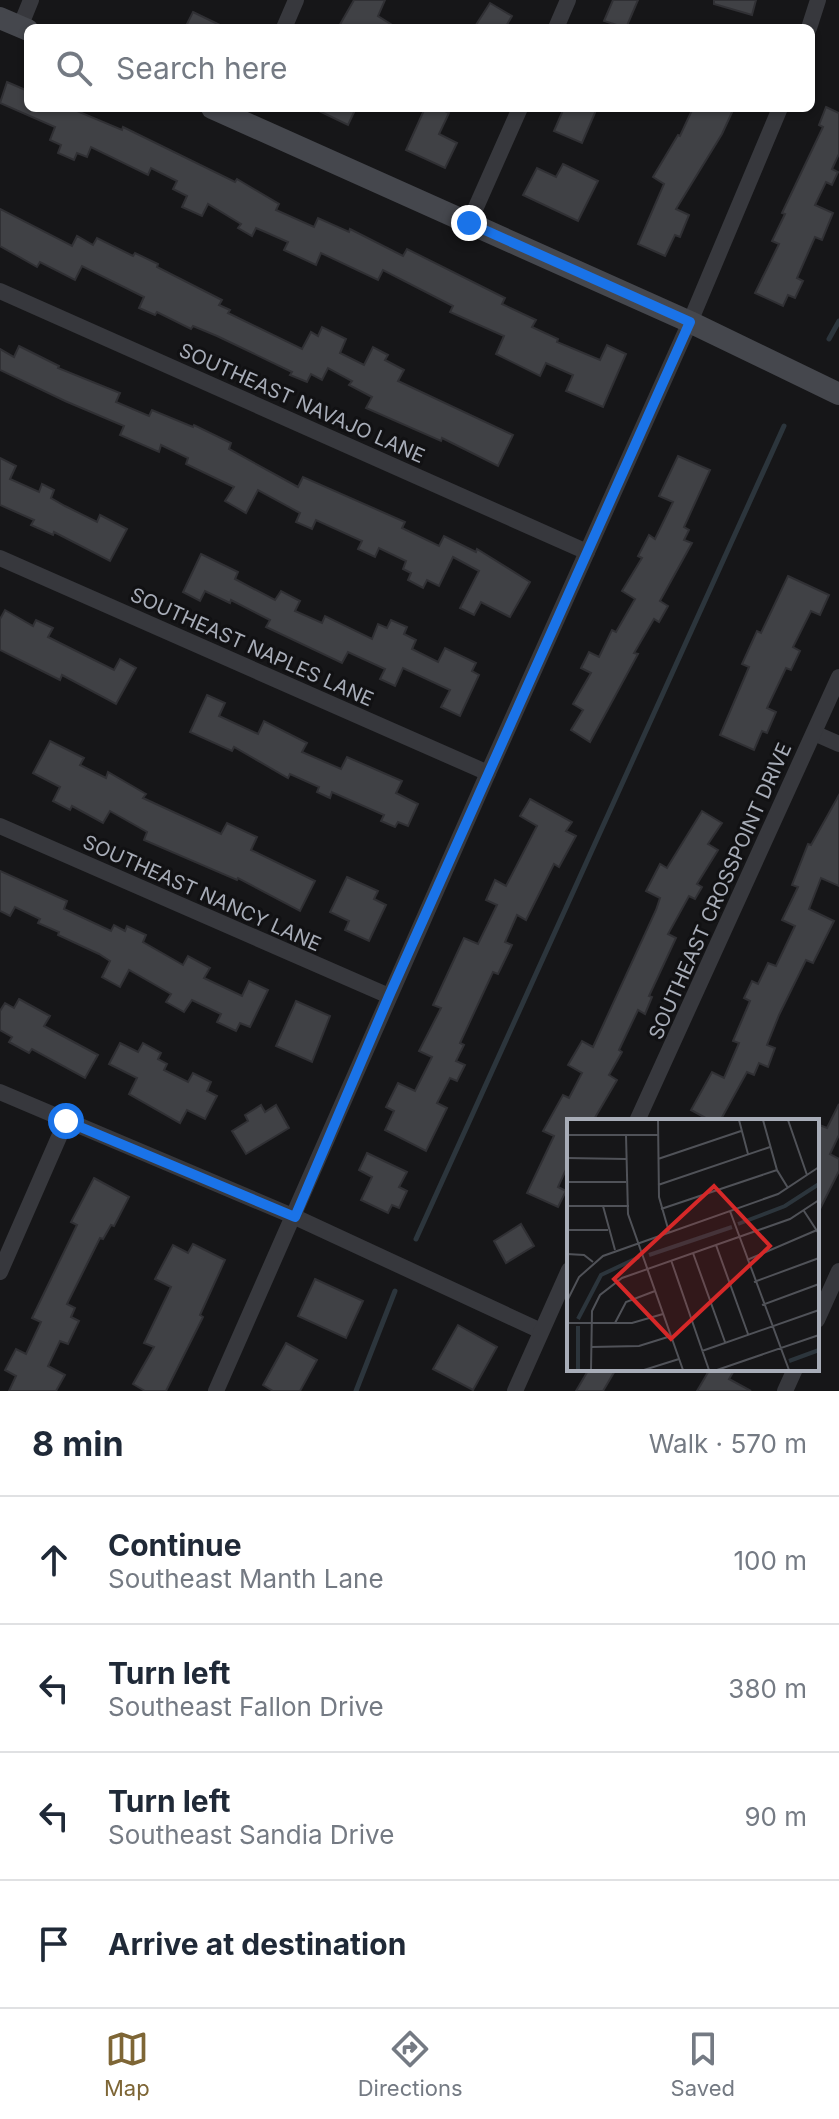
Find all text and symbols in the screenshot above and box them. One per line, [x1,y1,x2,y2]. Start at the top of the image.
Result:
search box [24,24,815,112]
icon: search [52,46,96,90]
text: Search here [116,50,288,86]
route end [451,205,487,241]
street label: SOUTHEAST NAVAJO LANE [176,338,428,468]
street label: SOUTHEAST NAPLES LANE [127,582,377,712]
street label: SOUTHEAST CROSSPOINT DRIVE [644,739,796,1043]
street label: SOUTHEAST NANCY LANE [79,830,325,956]
route start [48,1103,84,1139]
inset map [567,1119,819,1371]
text: 8 min [32,1423,124,1464]
text: Walk · 570 m [649,1428,807,1459]
text: Continue [108,1527,242,1563]
icon: ahead [32,1538,76,1582]
text: 100 m [734,1545,807,1576]
text: Southeast Manth Lane [108,1563,384,1594]
text: Turn left [108,1655,230,1691]
icon: left [32,1666,76,1710]
text: 380 m [728,1673,807,1704]
text: Southeast Fallon Drive [108,1691,384,1722]
text: Turn left [108,1783,230,1819]
icon: left [32,1794,76,1838]
text: 90 m [744,1801,807,1832]
text: Southeast Sandia Drive [108,1819,394,1850]
icon: arrive [32,1922,76,1966]
text: Arrive at destination [108,1926,406,1962]
tab: Map [104,2027,150,2101]
tab: Directions [358,2027,463,2101]
tab: Saved [671,2027,735,2101]

